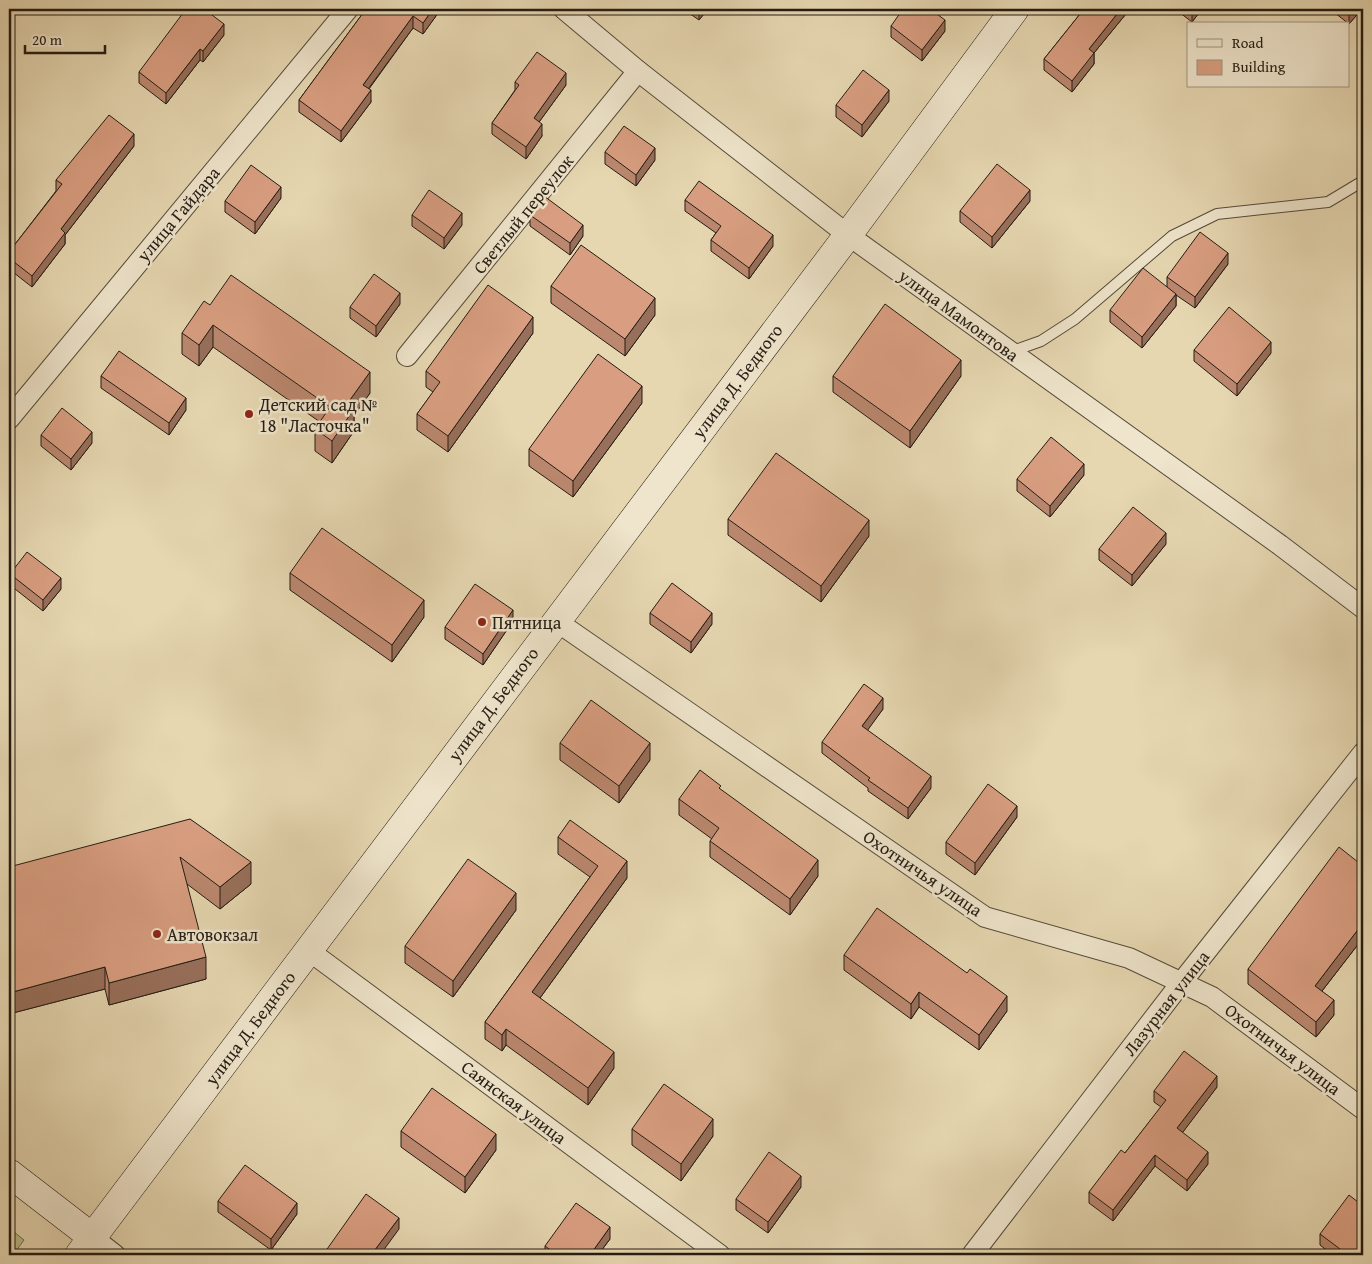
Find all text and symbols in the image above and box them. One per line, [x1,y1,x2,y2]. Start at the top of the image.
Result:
scale bar [25,22,105,54]
legend [1187,22,1350,88]
text: 20 m [32,29,63,50]
text: Road [1232,32,1263,53]
text: Building [1232,56,1286,77]
street label: Светлый переулок [466,148,580,280]
street label: улица Гайдара [129,160,226,268]
street label: улица Мамонтова [892,261,1025,368]
street label: улица Д. Бедного [684,318,789,445]
place label: Детский сад № 18 "Ласточка" [258,391,378,439]
marker: Детский сад № 18 "Ласточка" [243,408,255,420]
place label: Пятница [492,609,562,636]
marker: Пятница [476,616,488,628]
street label: улица Д. Бедного [440,641,545,768]
street label: Охотничья улица [858,823,988,923]
place label: Автовокзал [167,921,258,948]
marker: Автовокзал [151,928,163,940]
street label: Лазурная улица [1116,944,1216,1061]
street label: улица Д. Бедного [197,965,302,1092]
street label: Охотничья улица [1219,996,1347,1102]
street label: Саянская улица [456,1053,573,1151]

